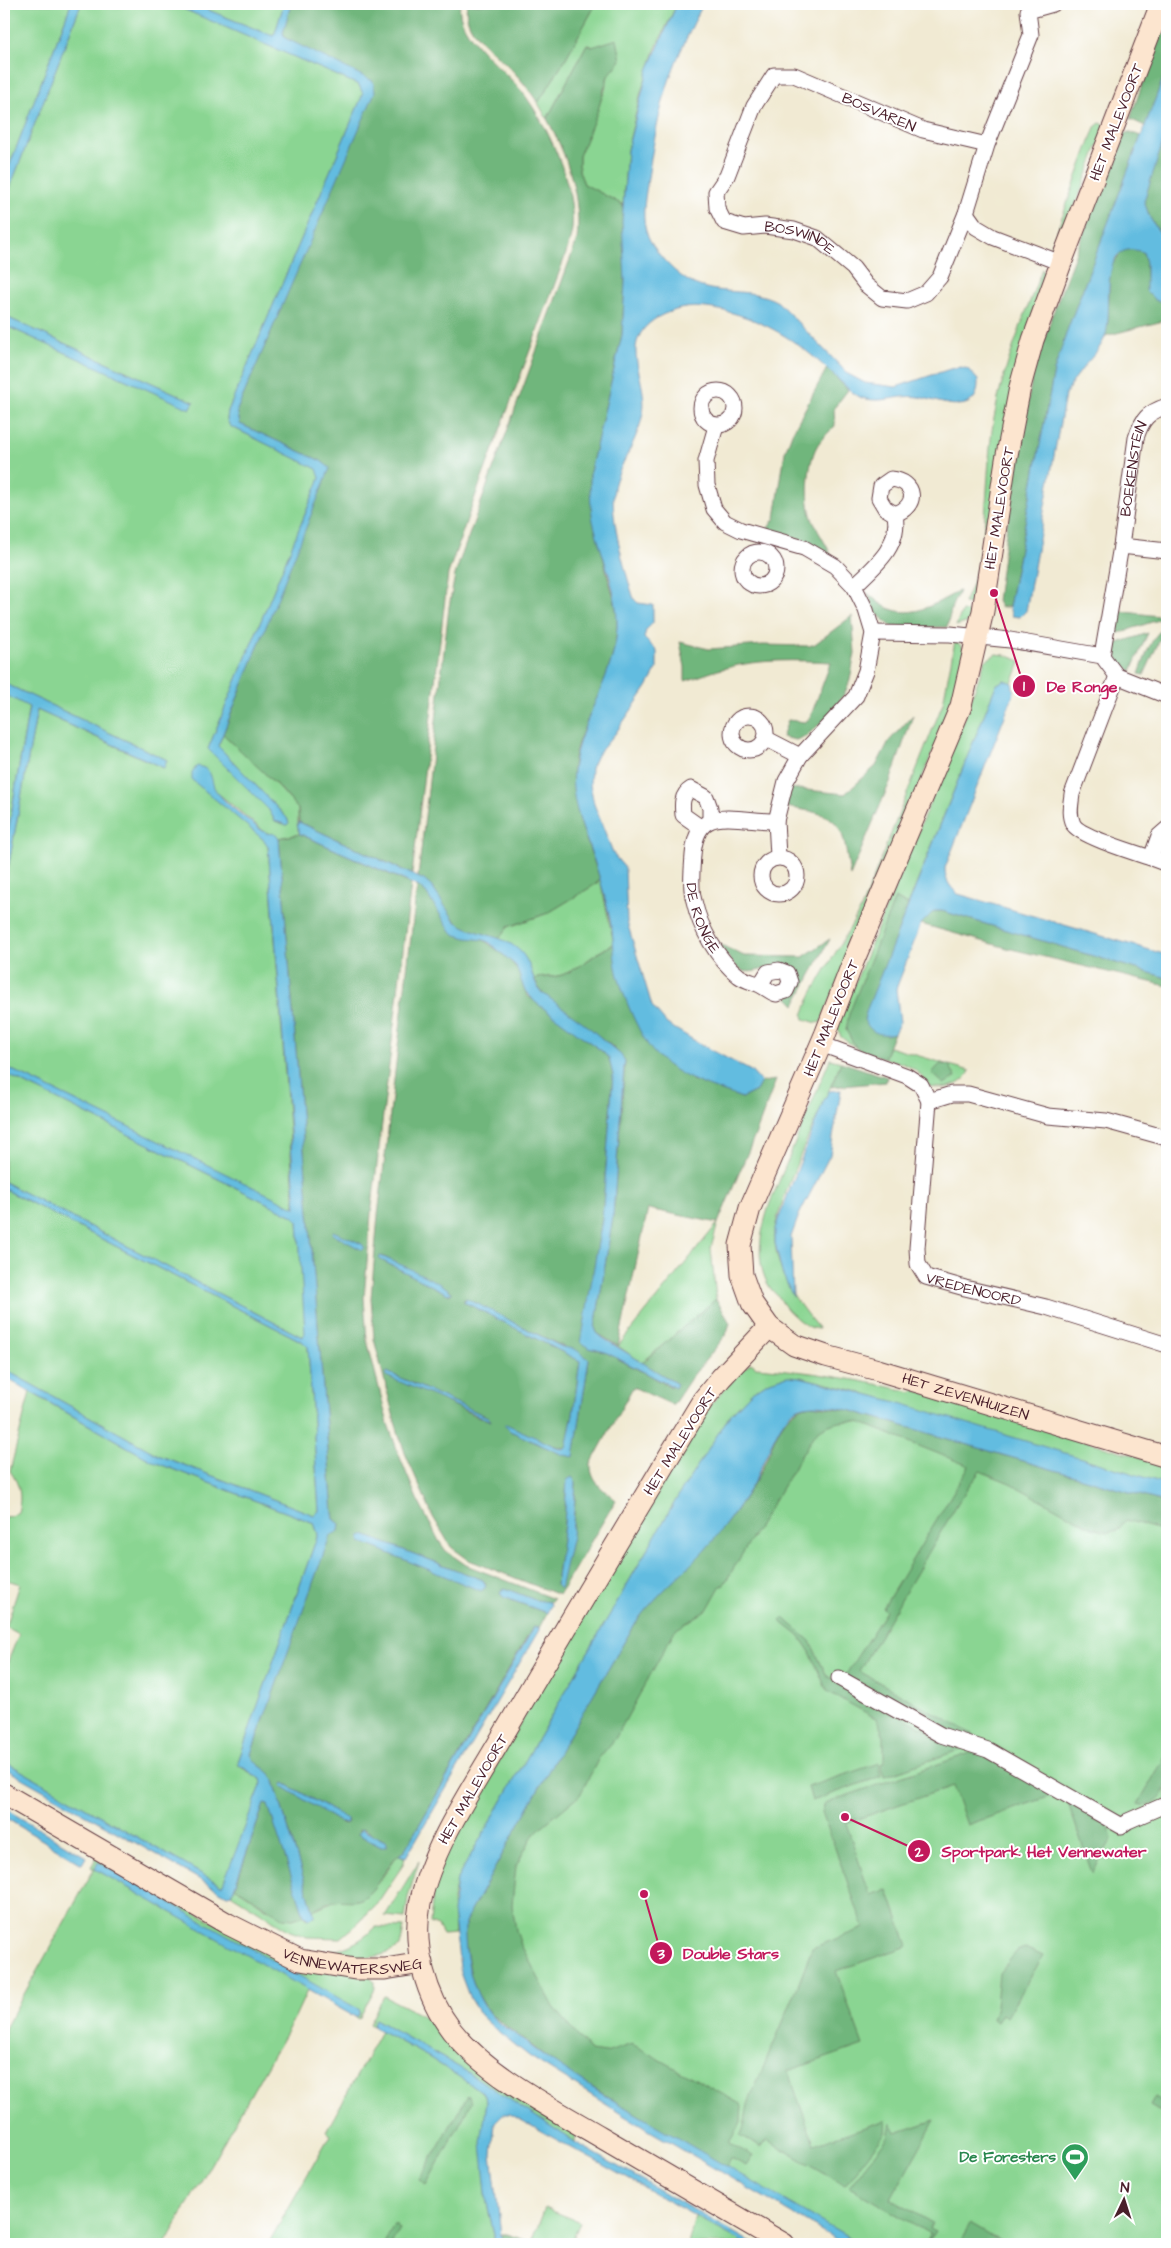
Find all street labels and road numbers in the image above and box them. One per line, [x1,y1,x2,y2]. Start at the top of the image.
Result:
street label: HET MALEVOORT [1084,60,1149,184]
street label: BOSVAREN [839,87,919,137]
street label: BOSWINDE [763,216,839,260]
street label: BOEKENSTEIN [1115,417,1153,518]
street label: HET MALEVOORT [979,444,1020,571]
street label: DE RONGE [681,882,725,958]
street label: HET MALEVOORT [798,956,865,1080]
street label: VREDENOORD [923,1267,1024,1312]
street label: HET ZEVENHUIZEN [899,1368,1031,1426]
street label: HET MALEVOORT [639,1383,723,1499]
street label: HET MALEVOORT [433,1730,514,1848]
street label: VENNEWATERSWEG [279,1943,425,1980]

